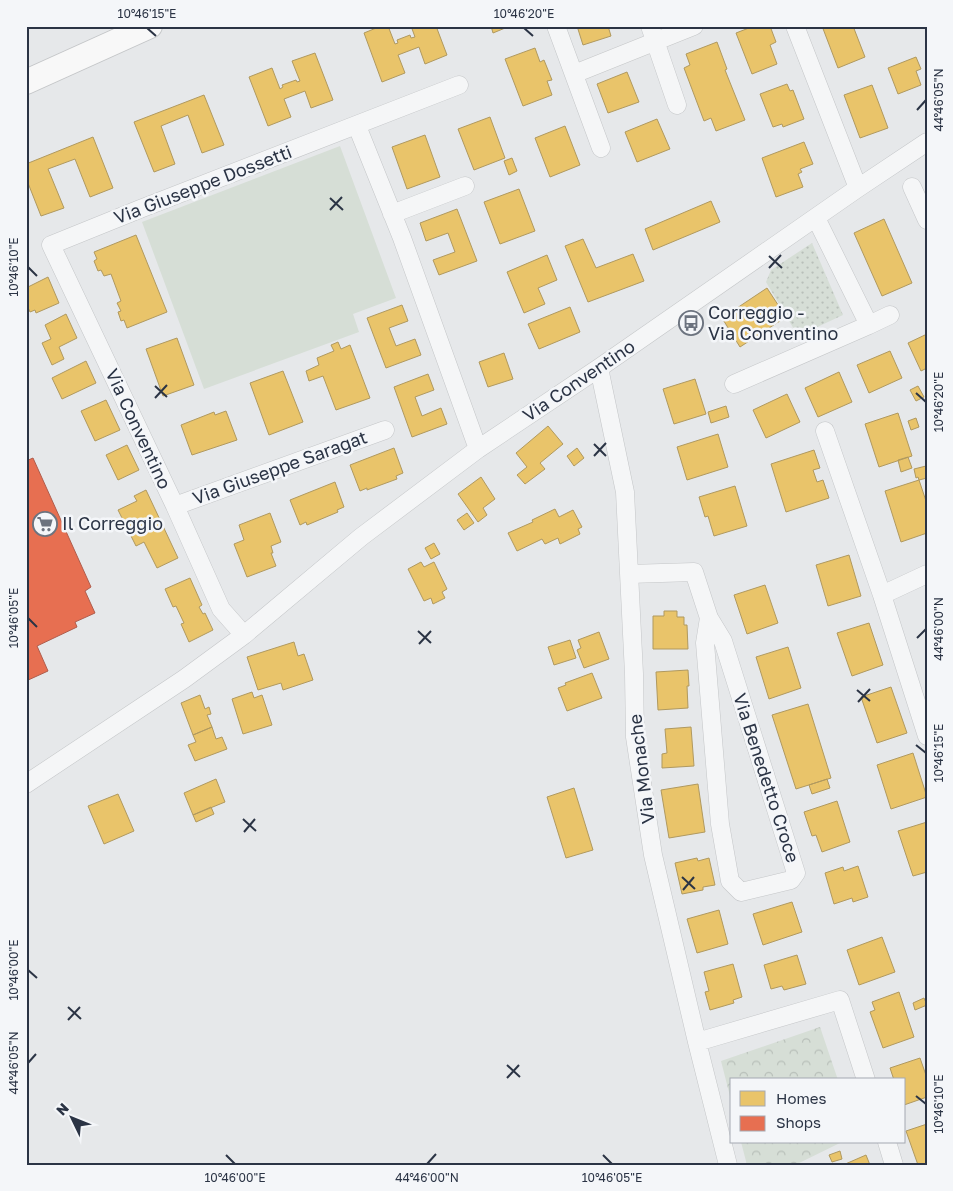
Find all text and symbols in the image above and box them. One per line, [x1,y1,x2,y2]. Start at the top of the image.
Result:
text: 10°46'15"E [118,6,176,21]
text: 10°46'20"E [494,6,554,21]
text: 44°46'05"N [931,68,946,132]
street label: Via Giuseppe Dossetti [110,140,295,228]
text: 10°46'10"E [6,237,21,297]
place label: Correggio - Via Conventino [708,301,838,344]
bus stop icon: Correggio - Via Conventino [678,310,704,336]
street label: Via Conventino [518,335,639,426]
street label: Via Conventino [101,365,176,492]
text: 10°46'20"E [931,372,946,432]
street label: Via Giuseppe Saragat [189,425,370,509]
supermarket icon: Il Correggio [32,511,58,537]
place label: Il Correggio [62,512,163,534]
text: 10°46'05"E [6,588,21,648]
text: 44°46'00"N [931,597,946,661]
street label: Via Benedetto Croce [729,690,805,865]
street label: Via Monache [623,713,659,825]
text: 10°46'15"E [931,724,946,782]
text: 10°46'00"E [6,940,21,1000]
text: 44°46'05"N [6,1031,21,1095]
text: 10°46'10"E [931,1074,946,1134]
legend [730,1078,906,1144]
text: Homes [776,1089,826,1107]
north arrow [48,1094,98,1144]
text: N [52,1099,72,1118]
text: Shops [776,1113,821,1131]
text: 10°46'00"E [205,1170,265,1185]
text: 44°46'00"N [395,1170,459,1185]
text: 10°46'05"E [582,1170,642,1185]

